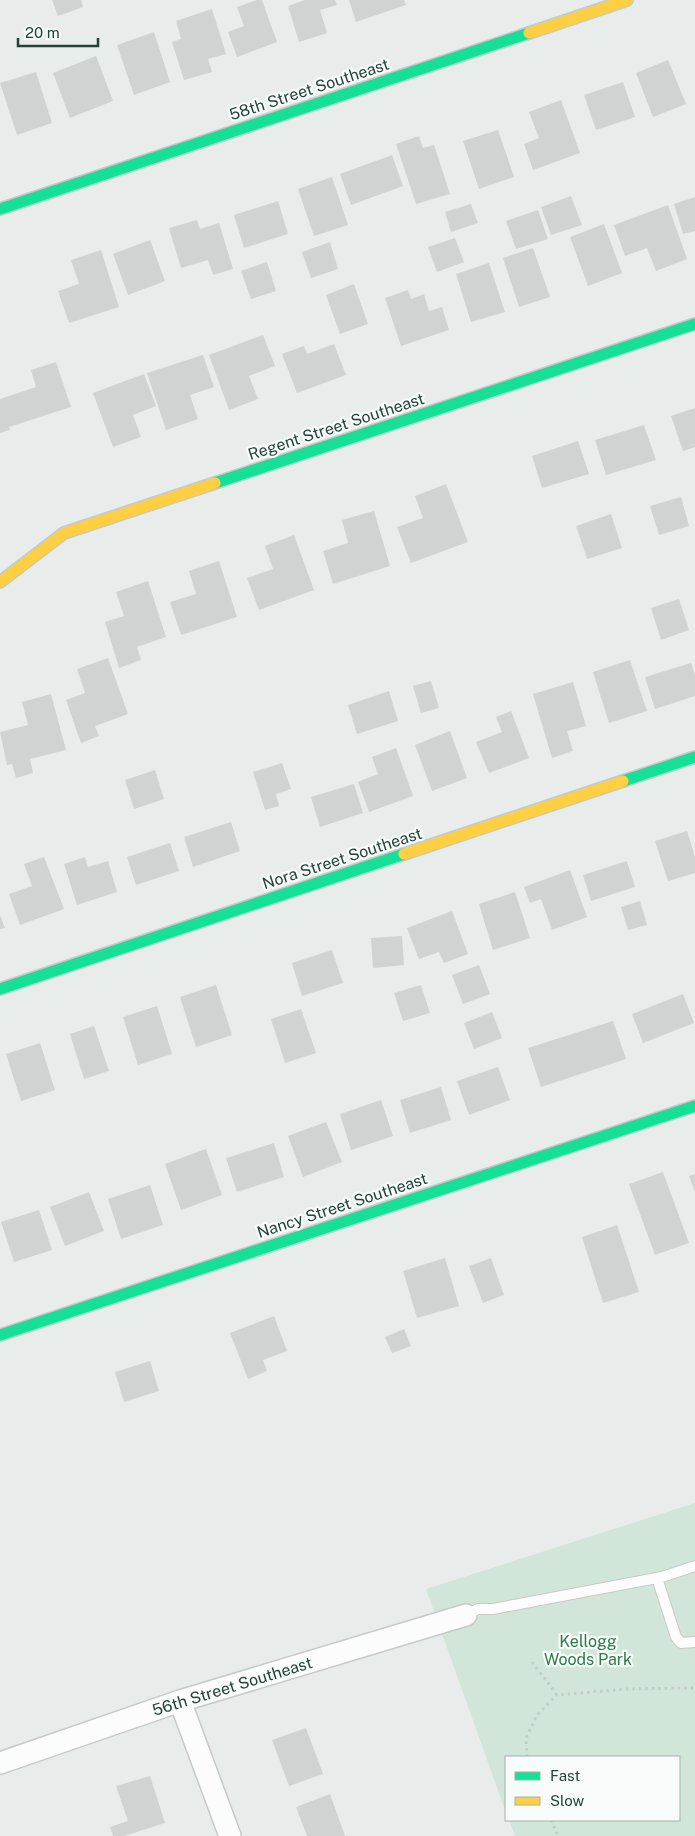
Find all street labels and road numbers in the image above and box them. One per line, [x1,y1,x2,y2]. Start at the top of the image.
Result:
street label: 58th Street Southeast [227,55,391,124]
street label: Regent Street Southeast [246,389,427,464]
street label: Nora Street Southeast [260,824,424,893]
street label: Nancy Street Southeast [255,1169,430,1242]
street label: 56th Street Southeast [150,1653,315,1720]

